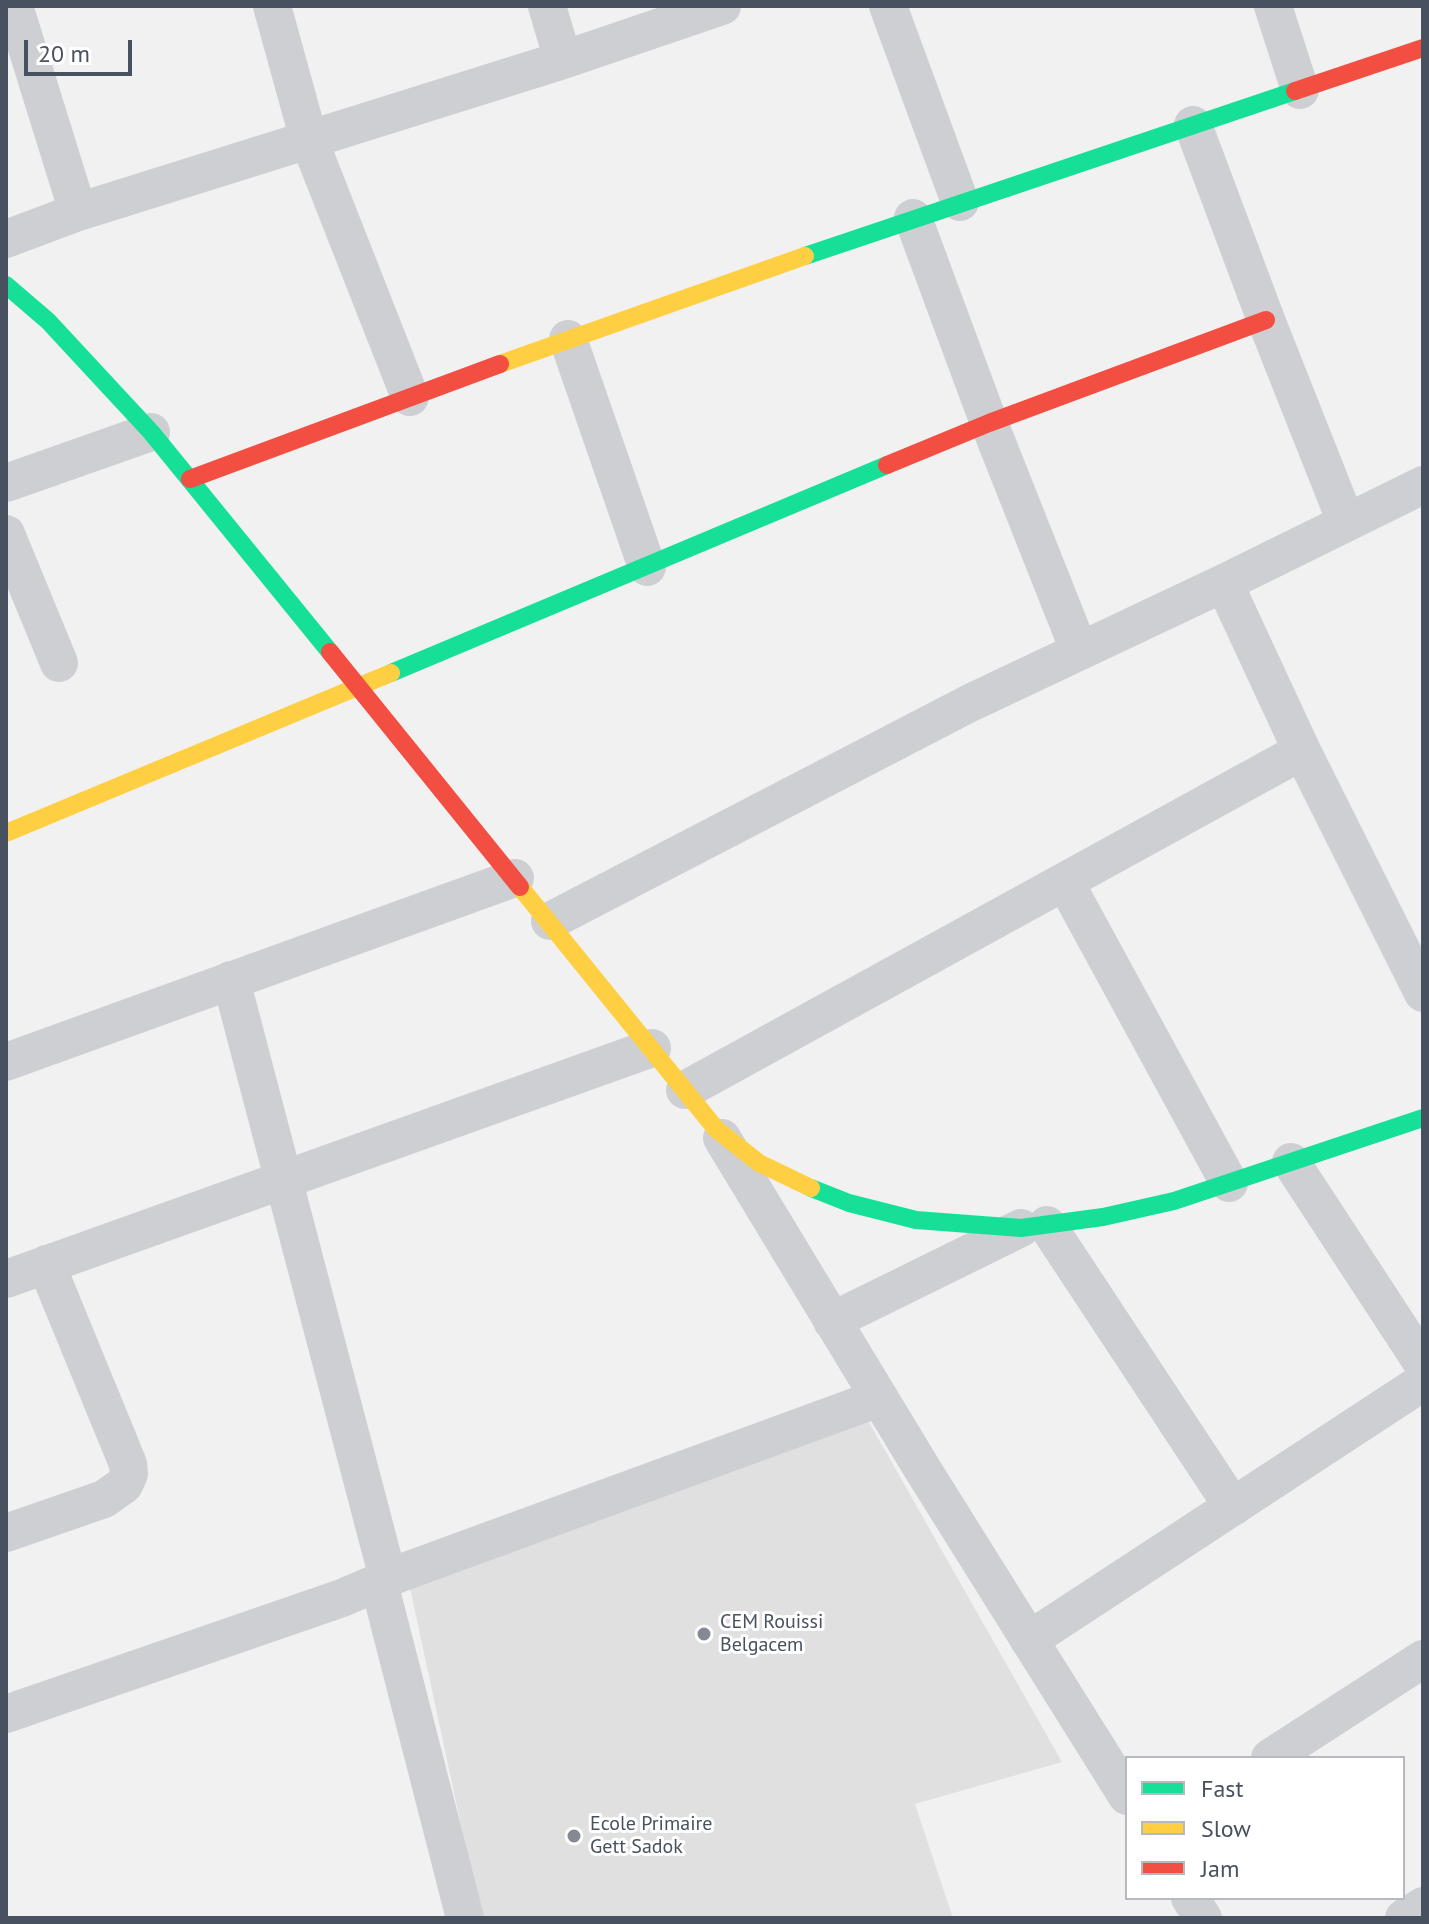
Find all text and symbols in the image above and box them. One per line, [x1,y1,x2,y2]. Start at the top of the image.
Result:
scale bar [28,24,136,74]
text: 20 m [38,38,90,69]
place label: CEM Rouissi Belgacem [720,1610,823,1657]
marker: CEM Rouissi Belgacem [695,1625,713,1643]
legend [1125,1756,1405,1900]
text: Fast [1201,1773,1244,1804]
place label: Ecole Primaire Gett Sadok [590,1812,712,1859]
text: Slow [1201,1813,1251,1844]
marker: Ecole Primaire Gett Sadok [565,1827,583,1845]
text: Jam [1201,1853,1239,1884]

